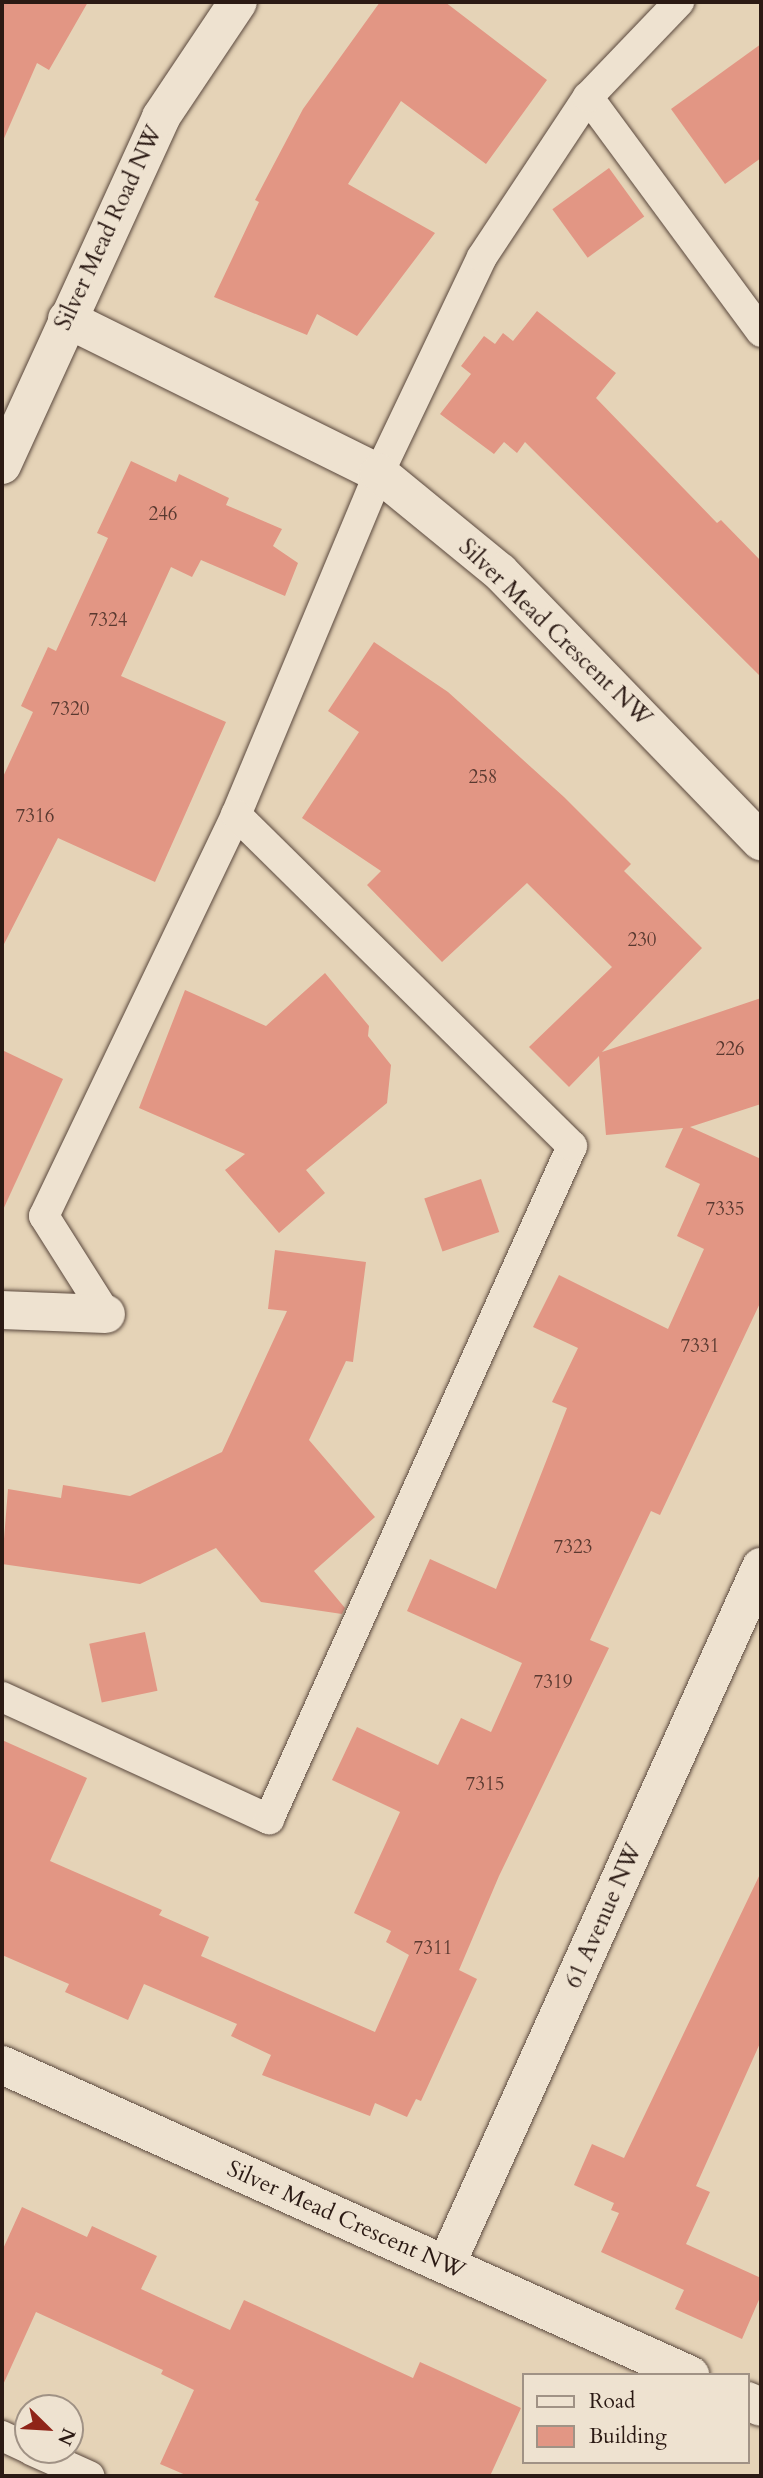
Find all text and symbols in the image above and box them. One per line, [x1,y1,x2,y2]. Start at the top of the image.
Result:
street label: Silver Mead Road NW [49,121,169,335]
house number: 246 [148,504,178,526]
street label: Silver Mead Crescent NW [453,534,657,732]
house number: 7324 [89,610,127,632]
house number: 7320 [51,699,89,721]
house number: 258 [468,767,498,789]
house number: 7316 [16,806,54,828]
house number: 230 [627,930,657,952]
house number: 226 [715,1039,745,1061]
house number: 7335 [706,1199,744,1221]
house number: 7331 [681,1336,719,1358]
house number: 7323 [554,1537,592,1559]
house number: 7319 [534,1672,572,1694]
house number: 7315 [466,1774,504,1796]
street label: 61 Avenue NW [560,1839,648,1993]
house number: 7311 [414,1938,452,1960]
street label: Silver Mead Crescent NW [223,2155,469,2285]
legend [522,2373,749,2464]
text: Road [589,2387,635,2416]
north arrow [14,2394,84,2464]
text: Building [589,2422,667,2451]
text: N [51,2424,82,2450]

